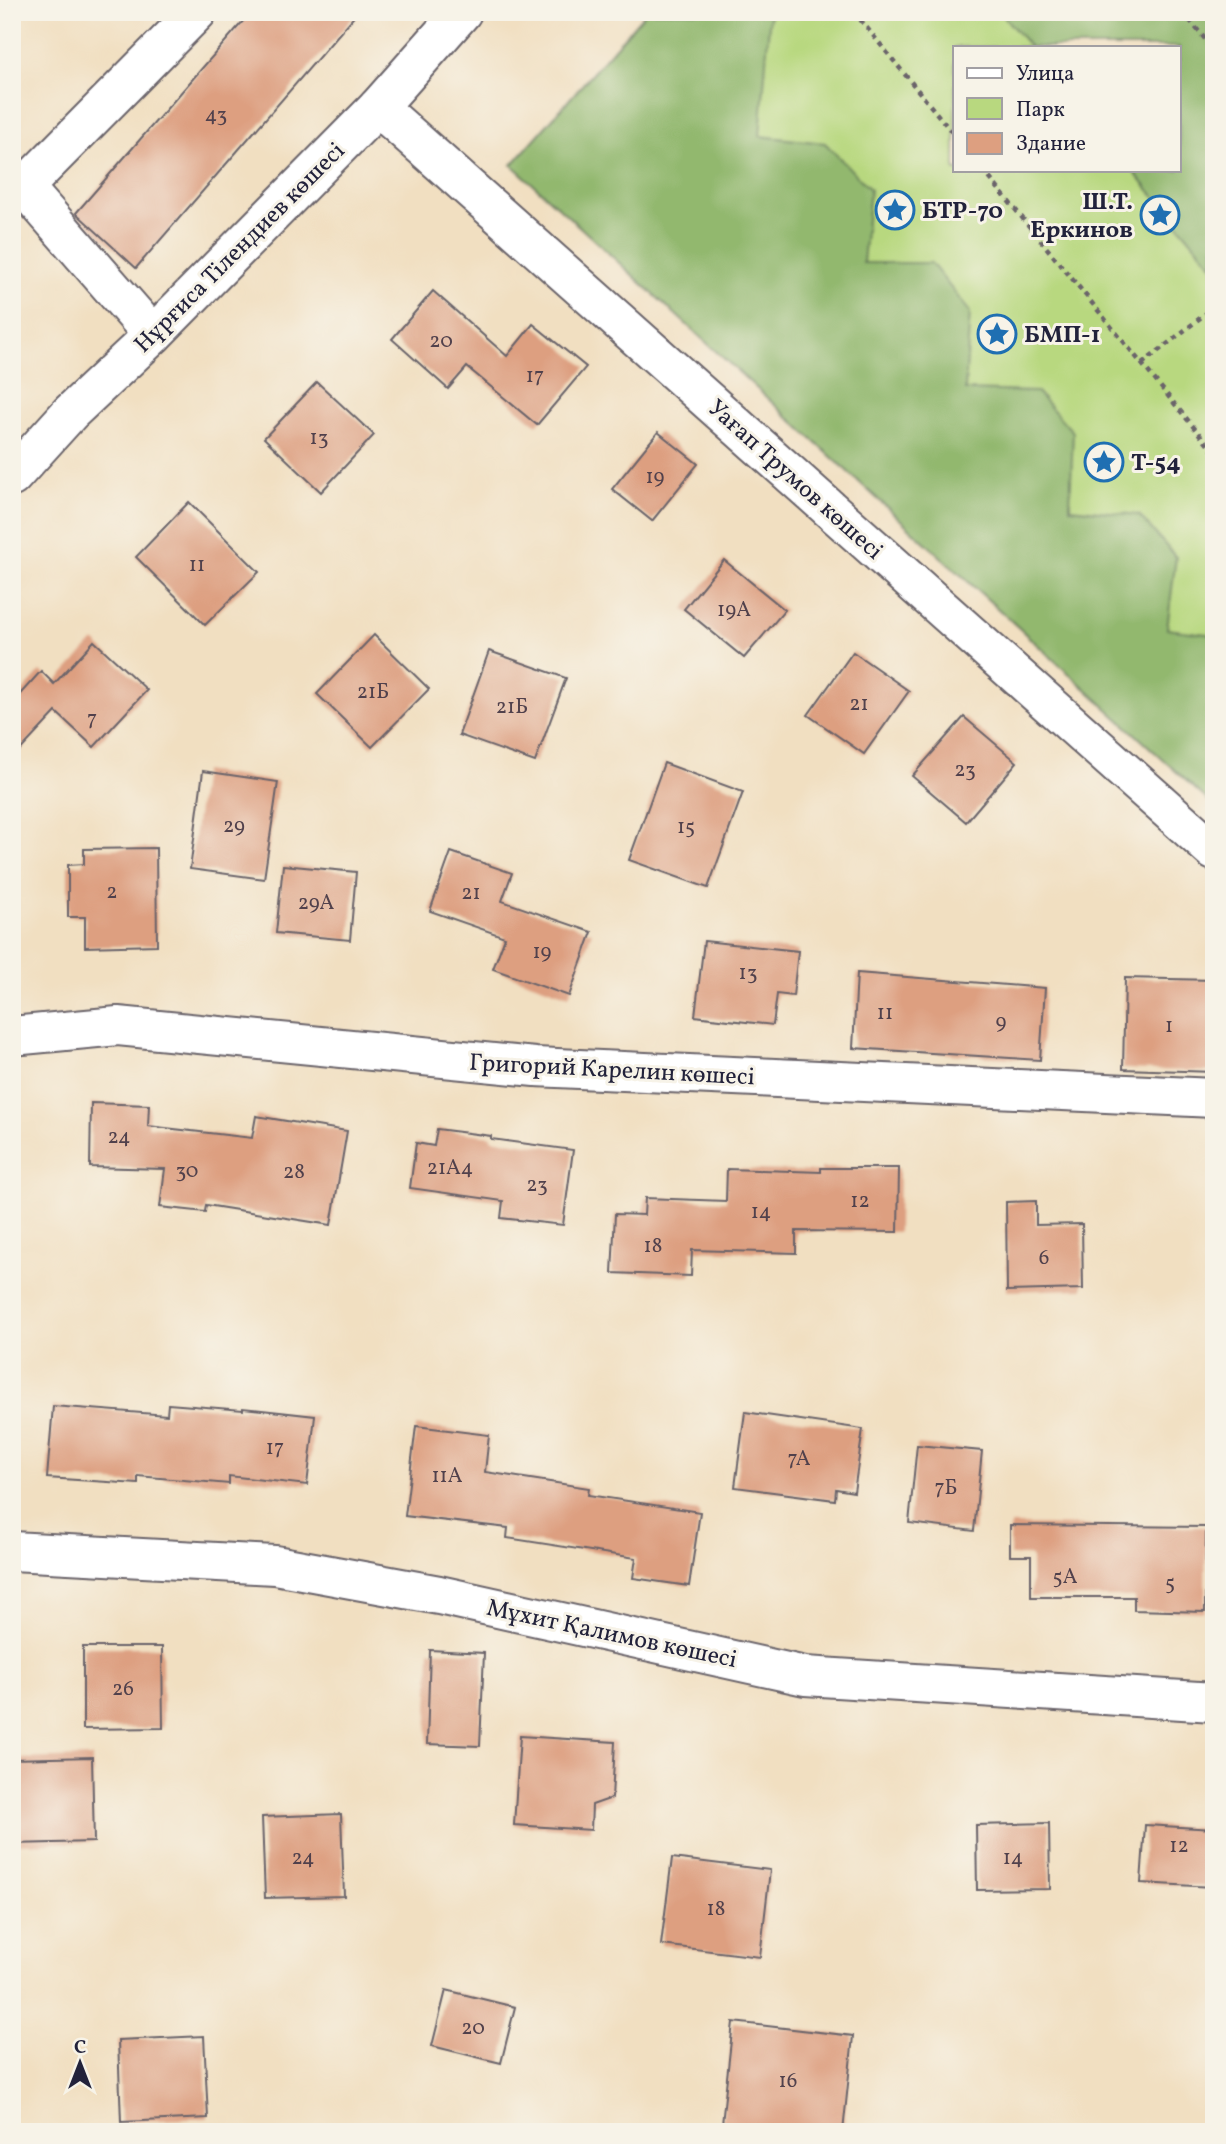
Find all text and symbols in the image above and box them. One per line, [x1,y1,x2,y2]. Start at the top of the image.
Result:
legend [953,46,1180,172]
text: Улица [1016,60,1074,89]
text: Парк [1016,96,1065,125]
house number: 43 [205,101,227,130]
text: Здание [1016,130,1086,159]
street label: Нұрғиса Тілендиев көшесі [127,135,354,362]
place label: Ш.Т. Еркинов [1030,186,1133,248]
place icon: БТР-70 [874,189,916,231]
place icon: Ш.Т. Еркинов [1139,194,1181,236]
place label: БТР-70 [922,195,1003,229]
place icon: БМП-1 [976,313,1018,355]
place label: БМП-1 [1024,319,1100,353]
house number: 20 [429,327,453,356]
house number: 17 [526,362,544,391]
street label: Уағап Трумов көшесі [699,392,890,569]
house number: 13 [310,424,328,453]
place icon: Т-54 [1083,441,1125,483]
place label: Т-54 [1131,447,1181,481]
house number: 19 [645,463,665,492]
house number: 11 [189,551,205,580]
house number: 19А [717,596,751,625]
house number: 21Б [357,678,389,707]
house number: 21 [849,690,869,719]
house number: 21Б [496,693,528,722]
house number: 7 [87,705,97,734]
house number: 23 [954,756,976,785]
house number: 29 [223,812,245,841]
house number: 15 [677,813,695,842]
house number: 2 [106,878,118,907]
house number: 21 [461,879,481,908]
house number: 29А [298,889,335,918]
house number: 19 [532,938,552,967]
house number: 13 [739,959,757,988]
house number: 11 [877,999,893,1028]
house number: 9 [996,1008,1007,1037]
house number: 1 [1165,1012,1173,1041]
street label: Григорий Карелин көшесі [468,1047,756,1095]
house number: 24 [107,1123,131,1152]
house number: 21А4 [427,1154,473,1183]
house number: 30 [176,1157,198,1186]
house number: 28 [283,1158,305,1187]
house number: 23 [526,1171,548,1200]
house number: 12 [850,1187,870,1216]
house number: 14 [751,1198,771,1227]
house number: 18 [644,1232,662,1261]
house number: 6 [1039,1244,1049,1273]
house number: 17 [266,1434,284,1463]
house number: 7А [788,1445,811,1474]
house number: 11А [431,1462,463,1491]
house number: 7Б [934,1474,958,1503]
house number: 5А [1053,1563,1078,1592]
house number: 5 [1165,1569,1175,1598]
street label: Мұхит Қалимов көшесі [483,1592,740,1678]
house number: 26 [112,1675,134,1704]
house number: 12 [1169,1832,1189,1861]
house number: 24 [291,1844,315,1873]
house number: 14 [1003,1844,1023,1873]
house number: 18 [707,1895,725,1924]
house number: 20 [461,2014,485,2043]
north arrow [46,2028,116,2098]
text: С [74,2035,86,2061]
house number: 16 [779,2067,797,2096]

